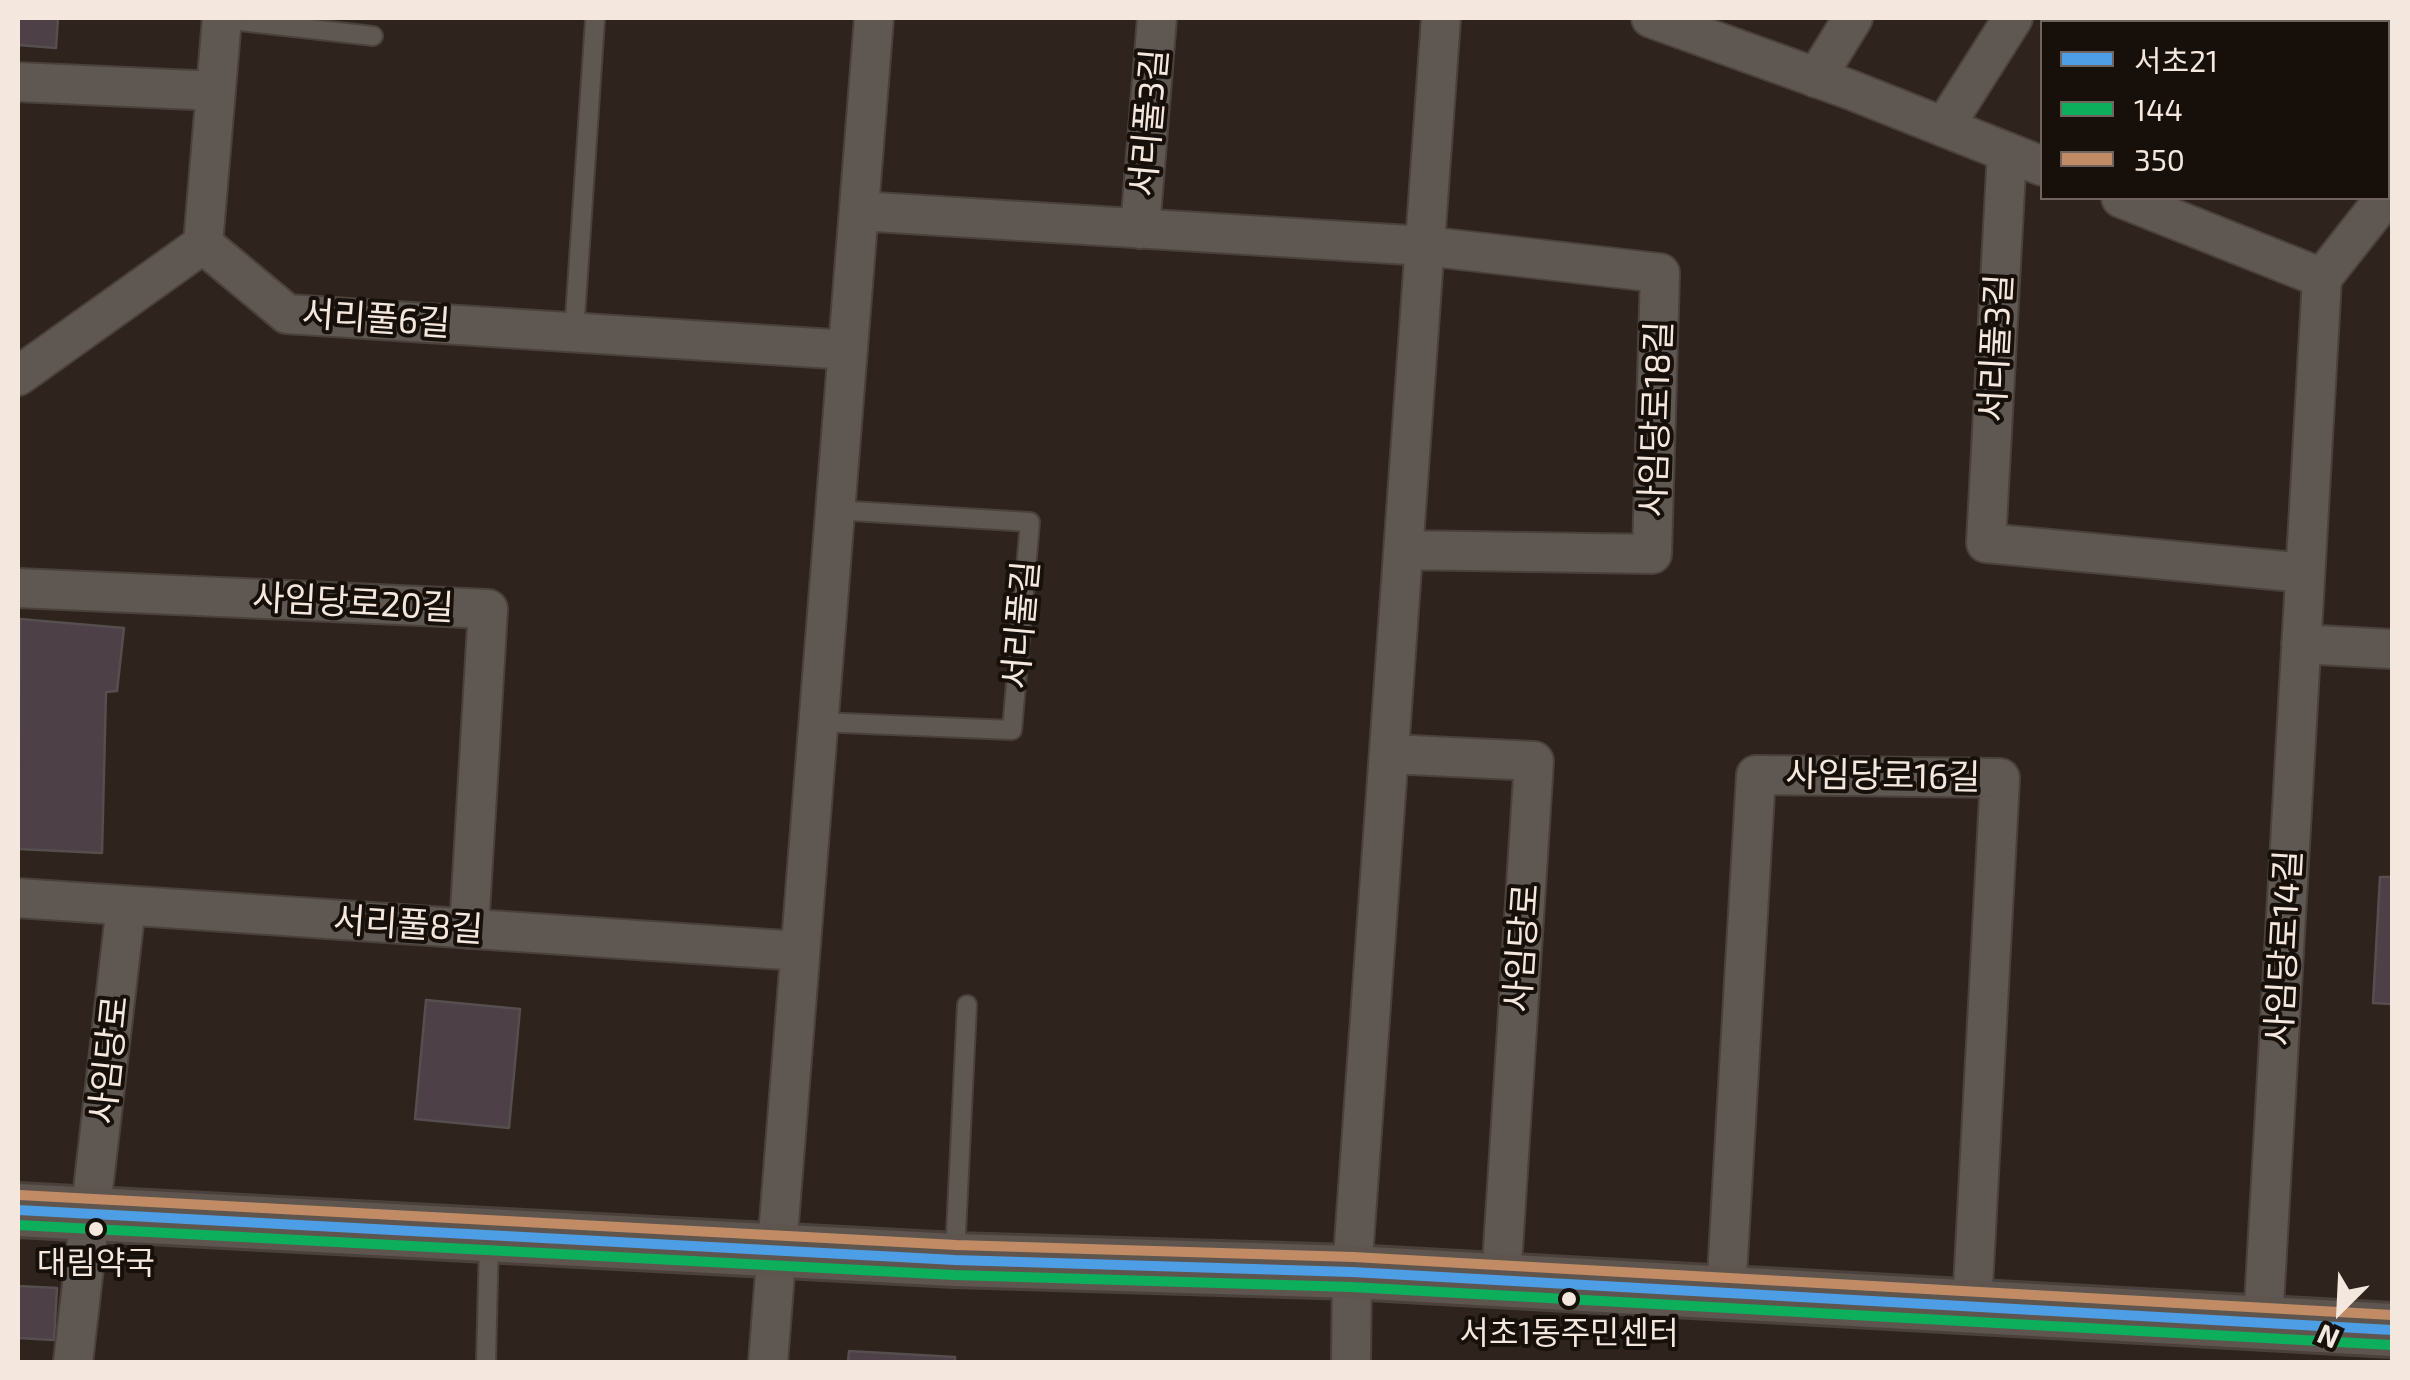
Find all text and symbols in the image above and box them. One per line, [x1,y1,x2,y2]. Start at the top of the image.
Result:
legend [2040,20,2390,200]
text: 서초21 [2134,42,2218,78]
street label: 서리풀3길 [1122,47,1176,199]
text: 144 [2134,91,2183,127]
text: 350 [2134,141,2185,177]
street label: 서리풀3길 [1971,273,2021,423]
street label: 서리풀6길 [300,293,452,345]
street label: 사임당로18길 [1632,320,1680,518]
street label: 서리풀길 [994,559,1048,691]
street label: 사임당로20길 [251,577,455,629]
street label: 사임당로16길 [1785,753,1981,799]
street label: 사임당로14길 [2258,849,2310,1047]
street label: 사임당로 [1497,882,1547,1014]
street label: 서리풀8길 [332,899,484,951]
street label: 사임당로 [81,994,137,1126]
marker: 대림약국 [86,1219,106,1239]
place label: 대림약국 [37,1244,155,1282]
north arrow [2290,1260,2390,1360]
marker: 서초1동주민센터 [1559,1289,1579,1309]
place label: 서초1동주민센터 [1460,1314,1678,1352]
text: N [2312,1318,2344,1357]

